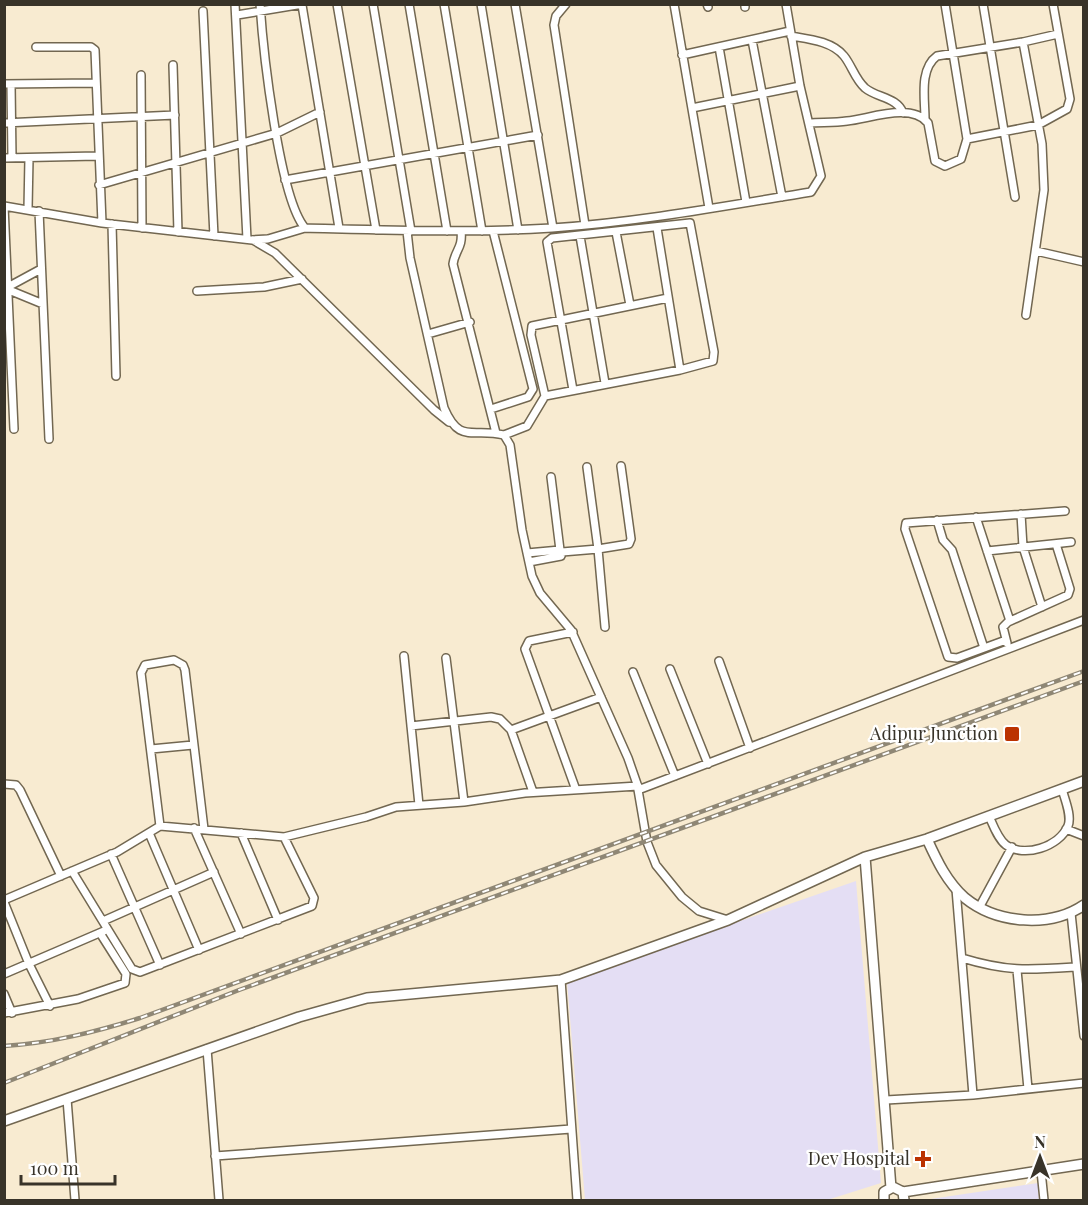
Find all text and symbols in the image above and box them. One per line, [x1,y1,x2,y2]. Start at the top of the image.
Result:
place label: Adipur Junction [869,721,998,745]
marker: Adipur Junction [1003,725,1021,743]
north arrow [1010,1127,1070,1187]
text: N [1034,1131,1046,1152]
place label: Dev Hospital [808,1146,910,1170]
scale bar [21,1148,116,1186]
marker: Dev Hospital [914,1150,932,1168]
text: 100 m [30,1156,79,1180]

